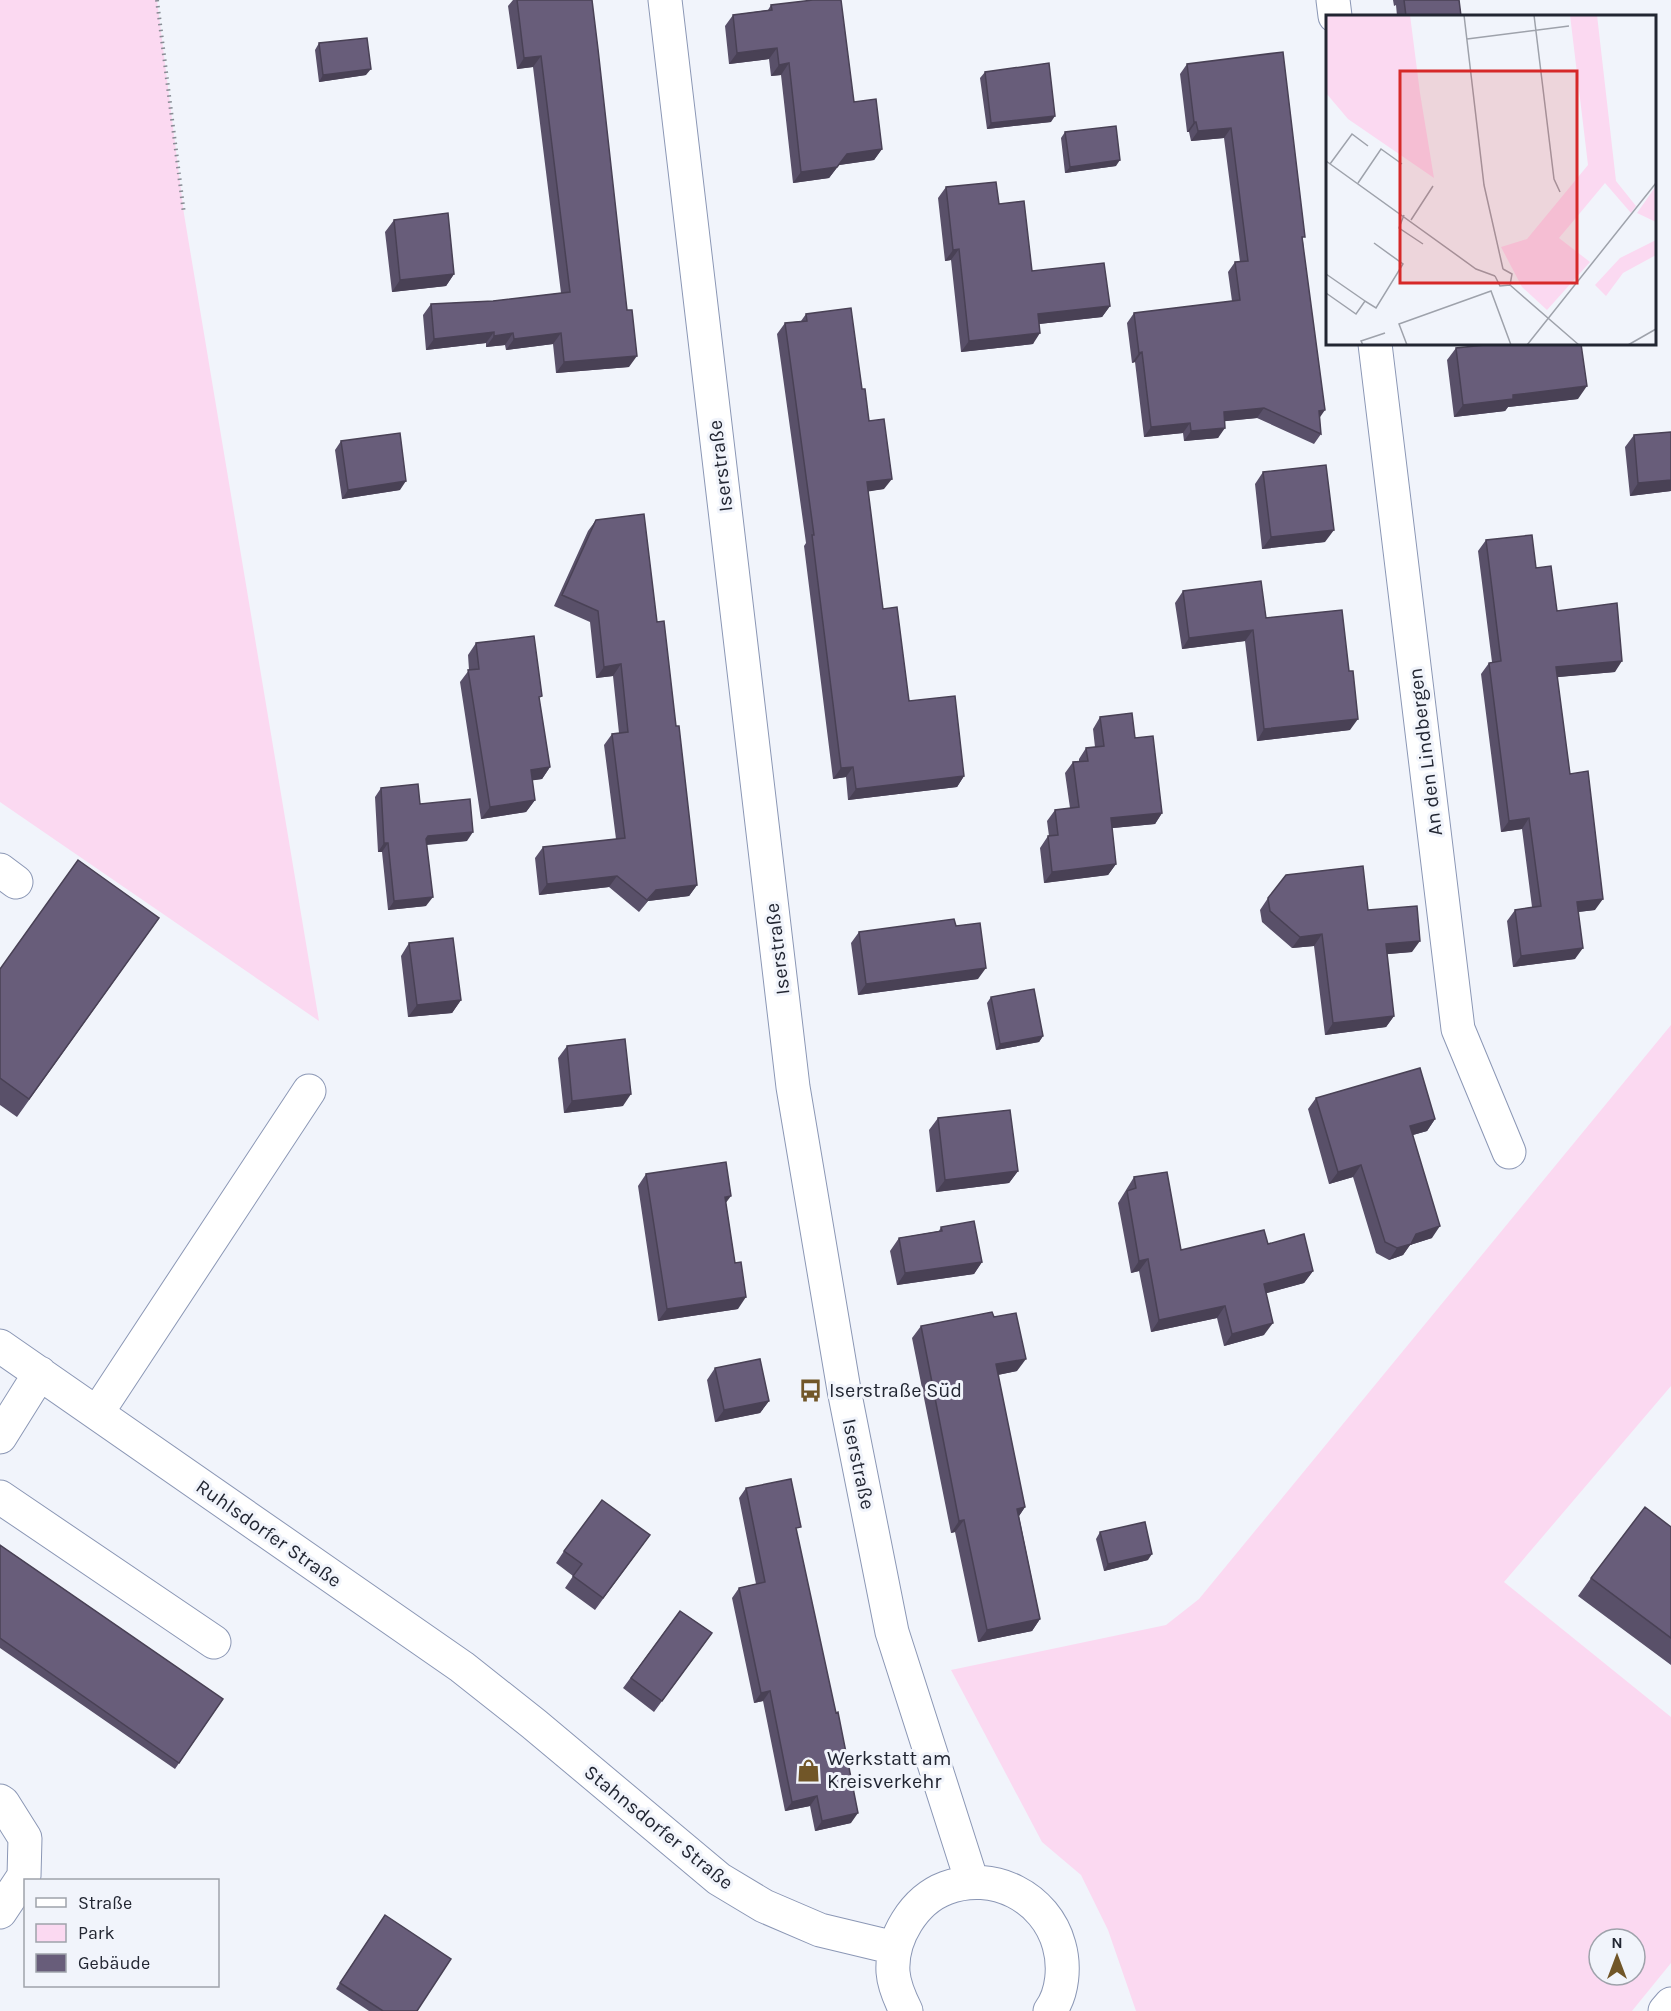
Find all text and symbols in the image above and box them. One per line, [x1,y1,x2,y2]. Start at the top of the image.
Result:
inset map [1326,15,1656,345]
street label: Iserstraße [703,419,738,513]
street label: An den Lindbergen [1404,667,1447,837]
street label: Iserstraße [760,902,795,996]
bus stop icon: Iserstraße Süd [798,1377,824,1403]
place label: Iserstraße Süd [829,1379,962,1402]
street label: Iserstraße [838,1417,879,1512]
street label: Ruhlsdorfer Straße [192,1475,346,1592]
place label: Werkstatt am Kreisverkehr [827,1747,952,1793]
shop icon: Werkstatt am Kreisverkehr [796,1757,822,1783]
street label: Stahnsdorfer Straße [580,1760,738,1894]
legend [24,1879,219,1987]
text: Straße [78,1892,132,1914]
text: Park [78,1922,115,1944]
north arrow [1587,1927,1647,1987]
text: N [1611,1933,1623,1952]
text: Gebäude [78,1952,150,1974]

